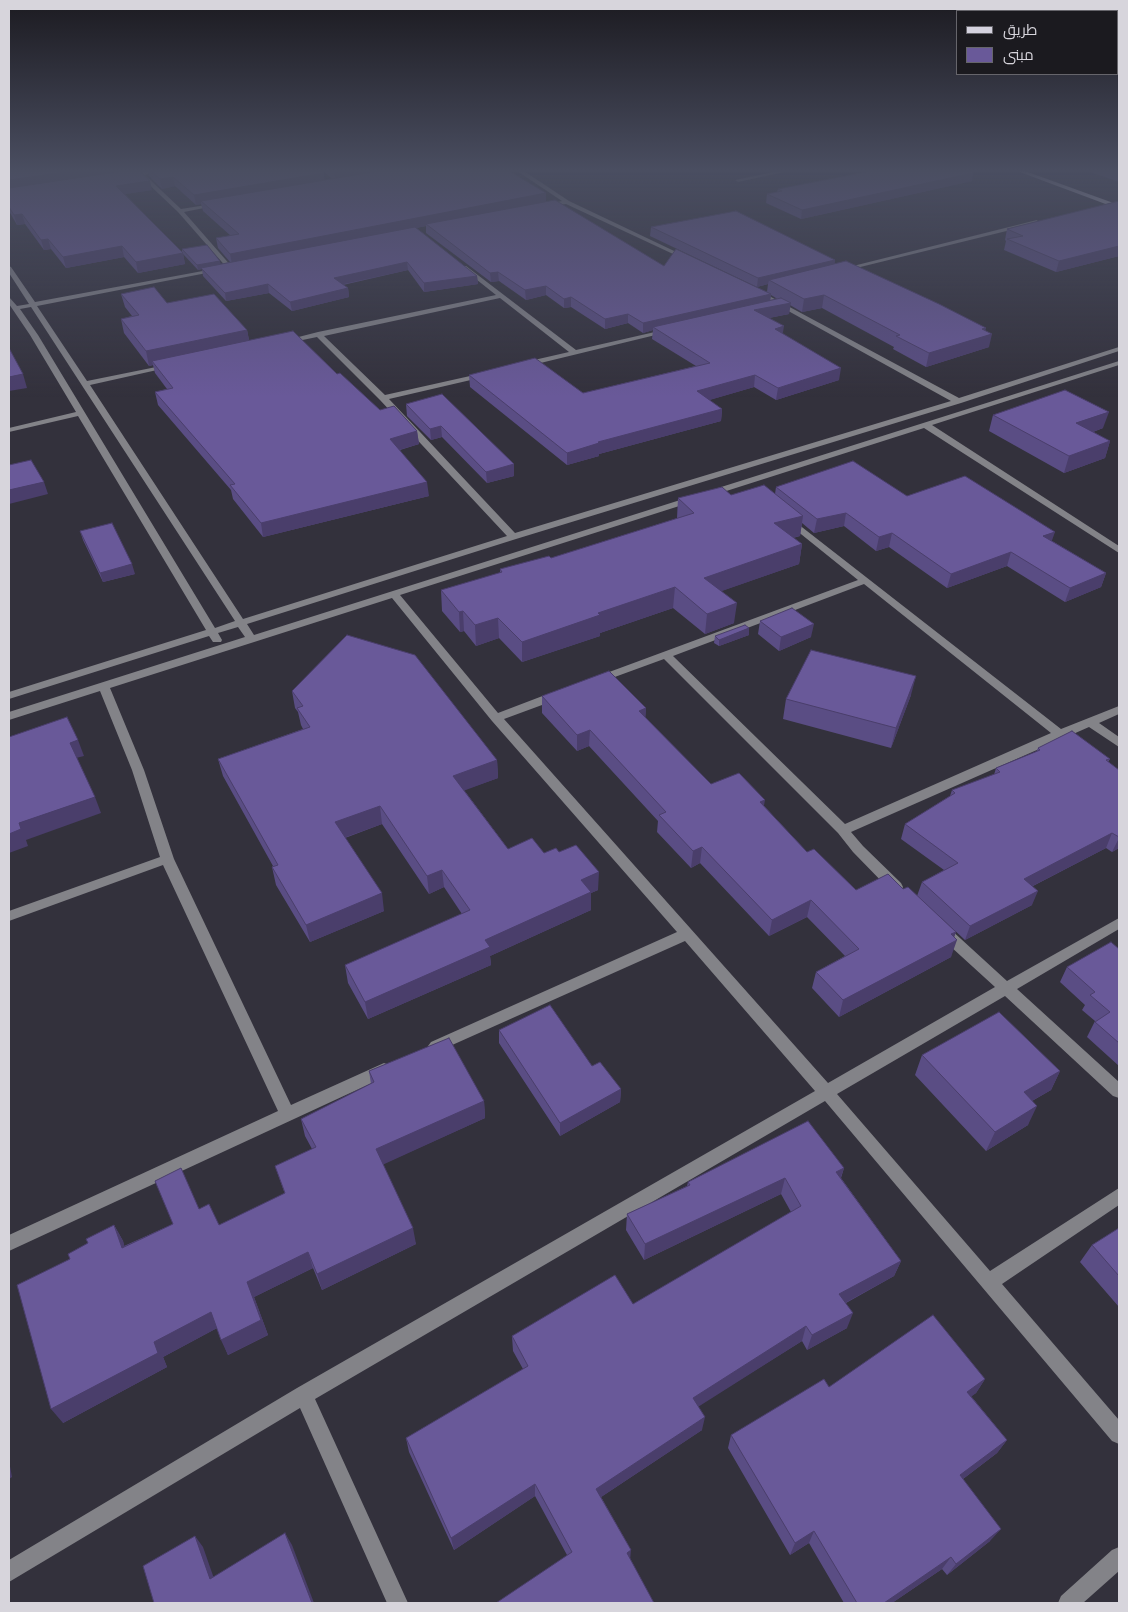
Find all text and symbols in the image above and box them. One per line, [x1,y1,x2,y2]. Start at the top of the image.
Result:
legend [956,10,1118,75]
text: طريق [1003,20,1037,39]
text: مبنى [1003,45,1034,64]

